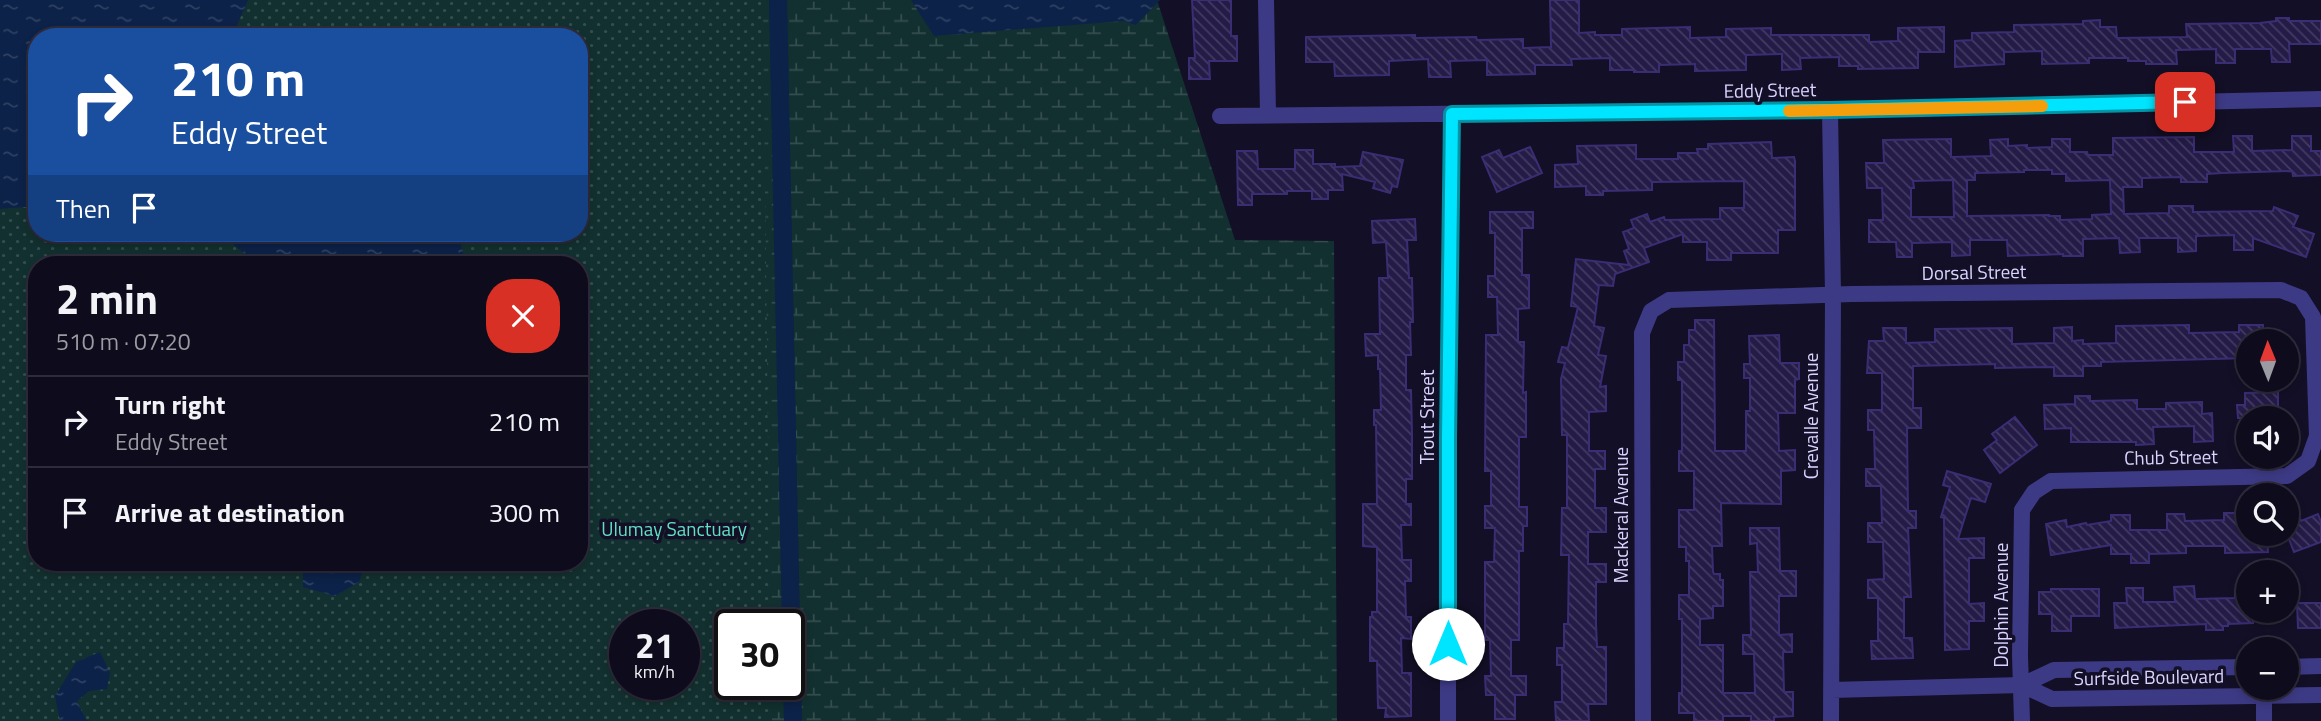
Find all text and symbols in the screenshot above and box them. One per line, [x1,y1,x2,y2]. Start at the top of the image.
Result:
text: 210 m [171,40,305,115]
icon: right [56,56,147,147]
pin [2155,72,2215,132]
street label: Eddy Street [1723,74,1817,105]
icon: arrive [2166,83,2204,121]
text: Eddy Street [171,108,327,156]
text: Then [56,189,111,228]
icon: arrive [125,189,163,227]
street label: Dorsal Street [1921,256,2027,287]
text: 2 min [56,266,158,330]
button: close [486,279,560,353]
text: 510 m · 07:20 [56,324,191,359]
north arrow [2236,329,2300,392]
map controls [2236,329,2299,700]
street label: Crevalle Avenue [1796,353,1825,479]
street label: Trout Street [1412,369,1441,464]
text: Turn right [115,385,226,424]
text: 210 m [489,402,560,441]
icon: right [56,403,94,441]
button: sound [2236,406,2299,469]
text: Eddy Street [115,424,227,459]
street label: Chub Street [2124,441,2218,472]
street label: Mackeral Avenue [1606,447,1635,583]
button: search [2236,483,2299,546]
text: Arrive at destination [115,493,345,532]
text: 300 m [489,493,560,532]
icon: arrive [56,494,94,532]
park label: Ulumay Sanctuary [601,514,747,543]
street label: Dolphin Avenue [1986,543,2015,667]
button: + [2236,560,2299,623]
position arrow [1411,607,1485,681]
speed limit sign: 30 [714,609,805,700]
text: 21 [635,618,674,672]
button: − [2236,637,2299,700]
text: km/h [634,658,675,685]
street label: Surfside Boulevard [2073,661,2225,692]

